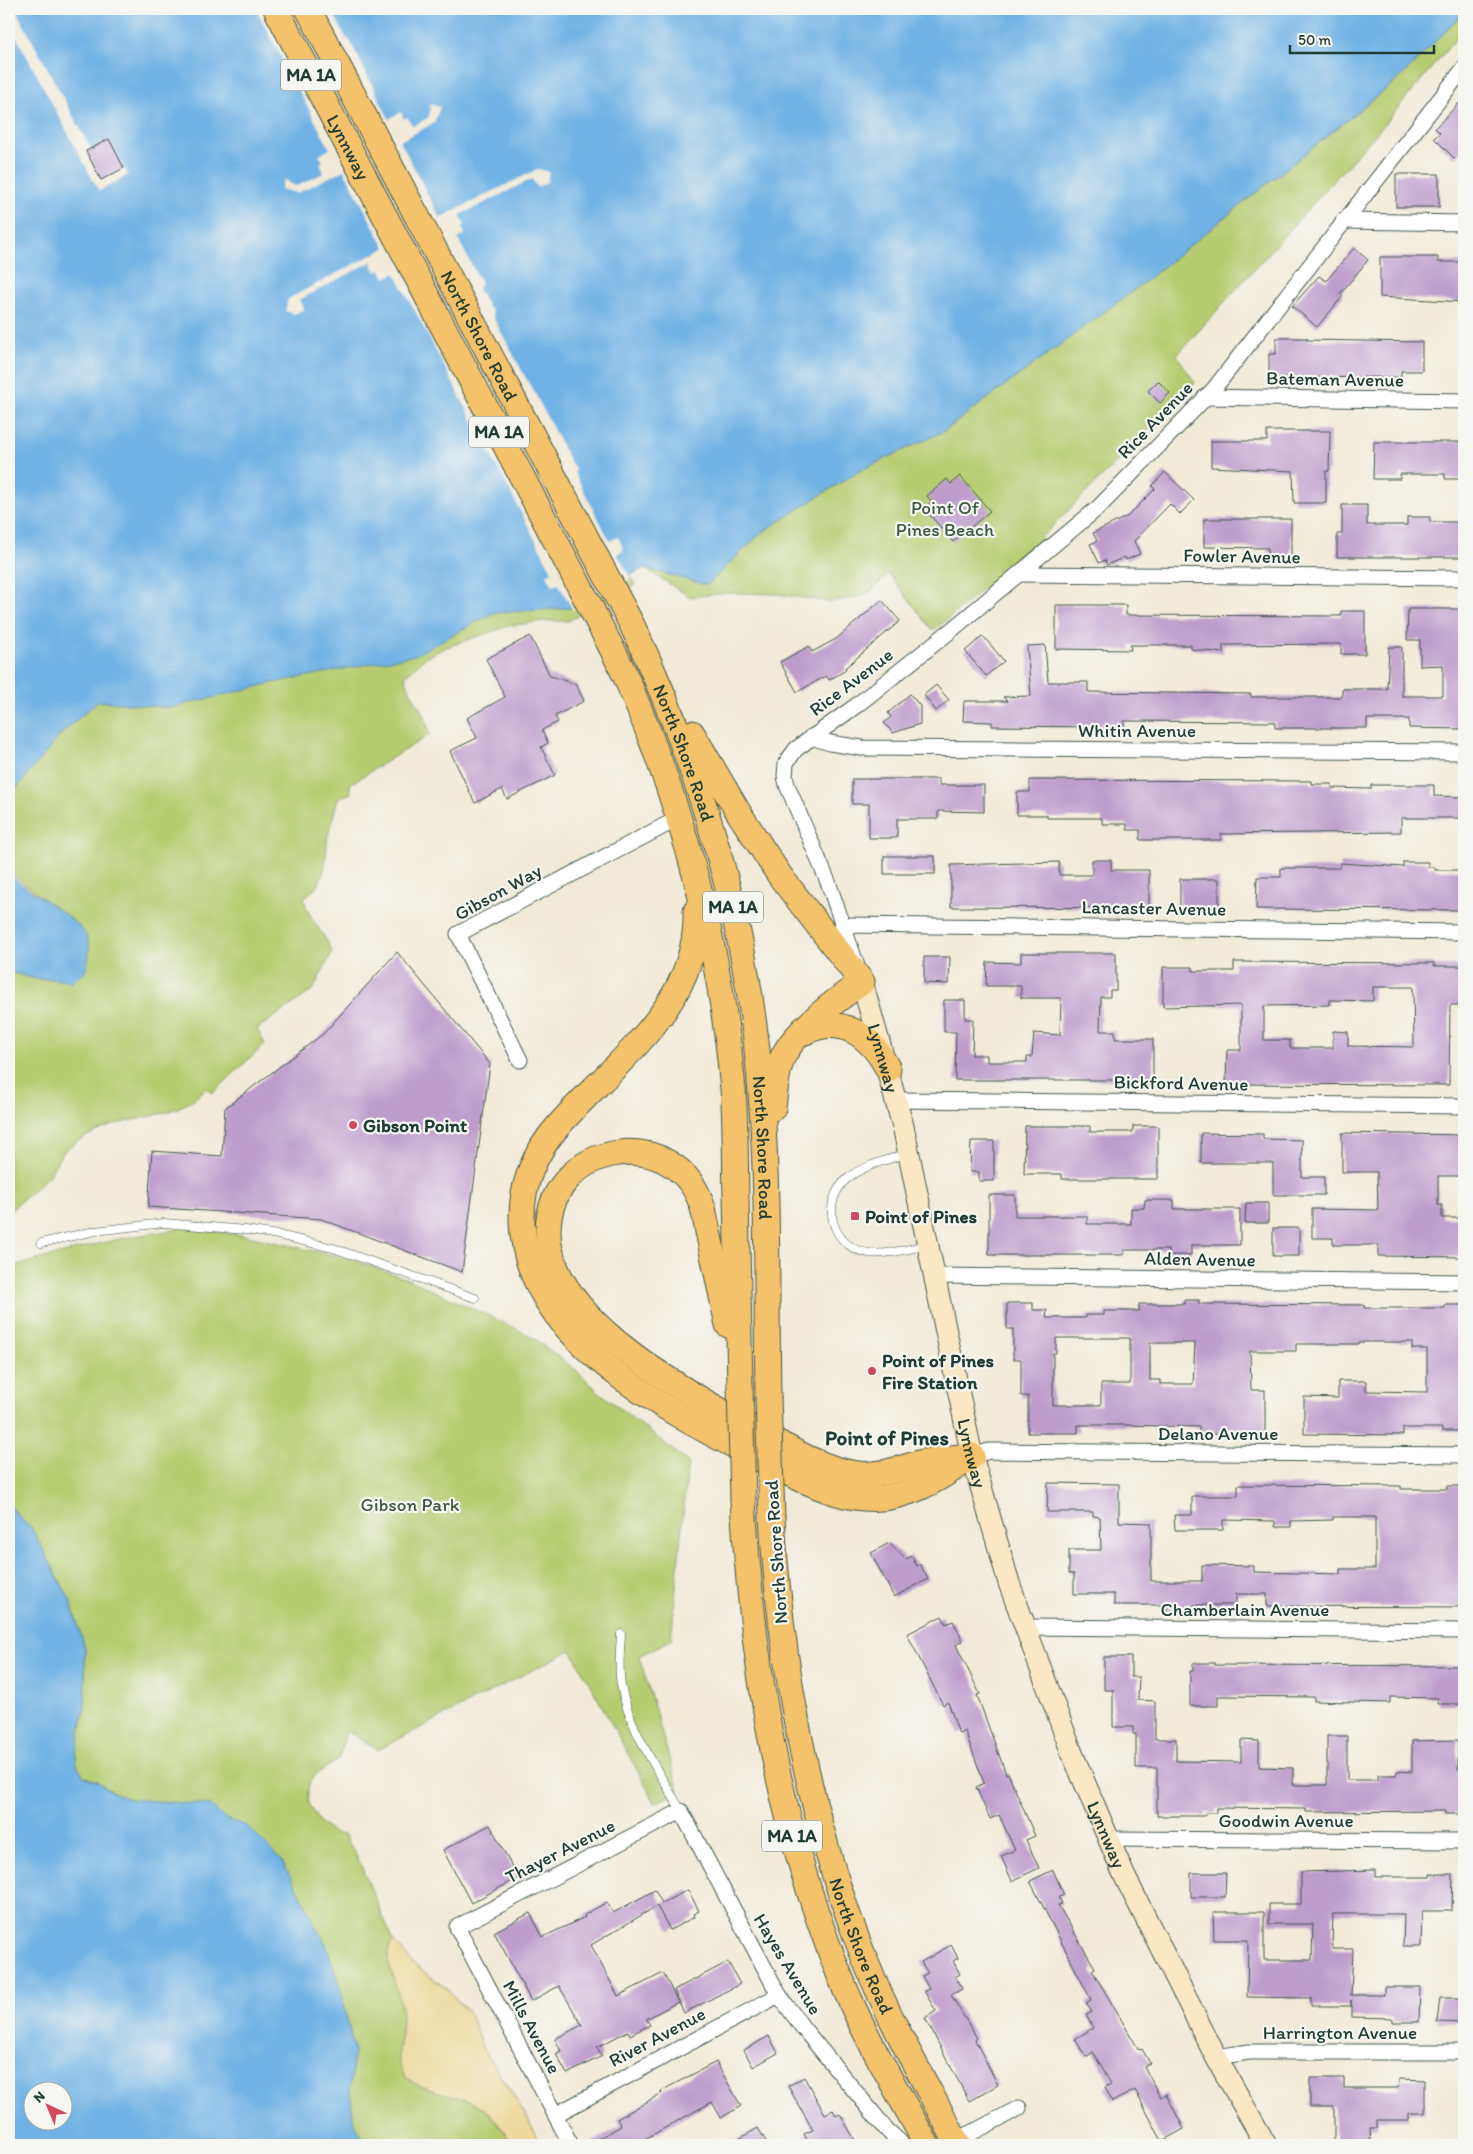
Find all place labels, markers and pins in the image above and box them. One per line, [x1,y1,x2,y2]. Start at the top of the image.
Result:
place label: Gibson Point [363,1114,468,1137]
marker: Gibson Point [347,1119,359,1131]
place label: Point of Pines [865,1205,978,1228]
marker: Point of Pines [849,1210,861,1222]
place label: Point of Pines Fire Station [882,1349,995,1394]
marker: Point of Pines Fire Station [866,1365,878,1377]

